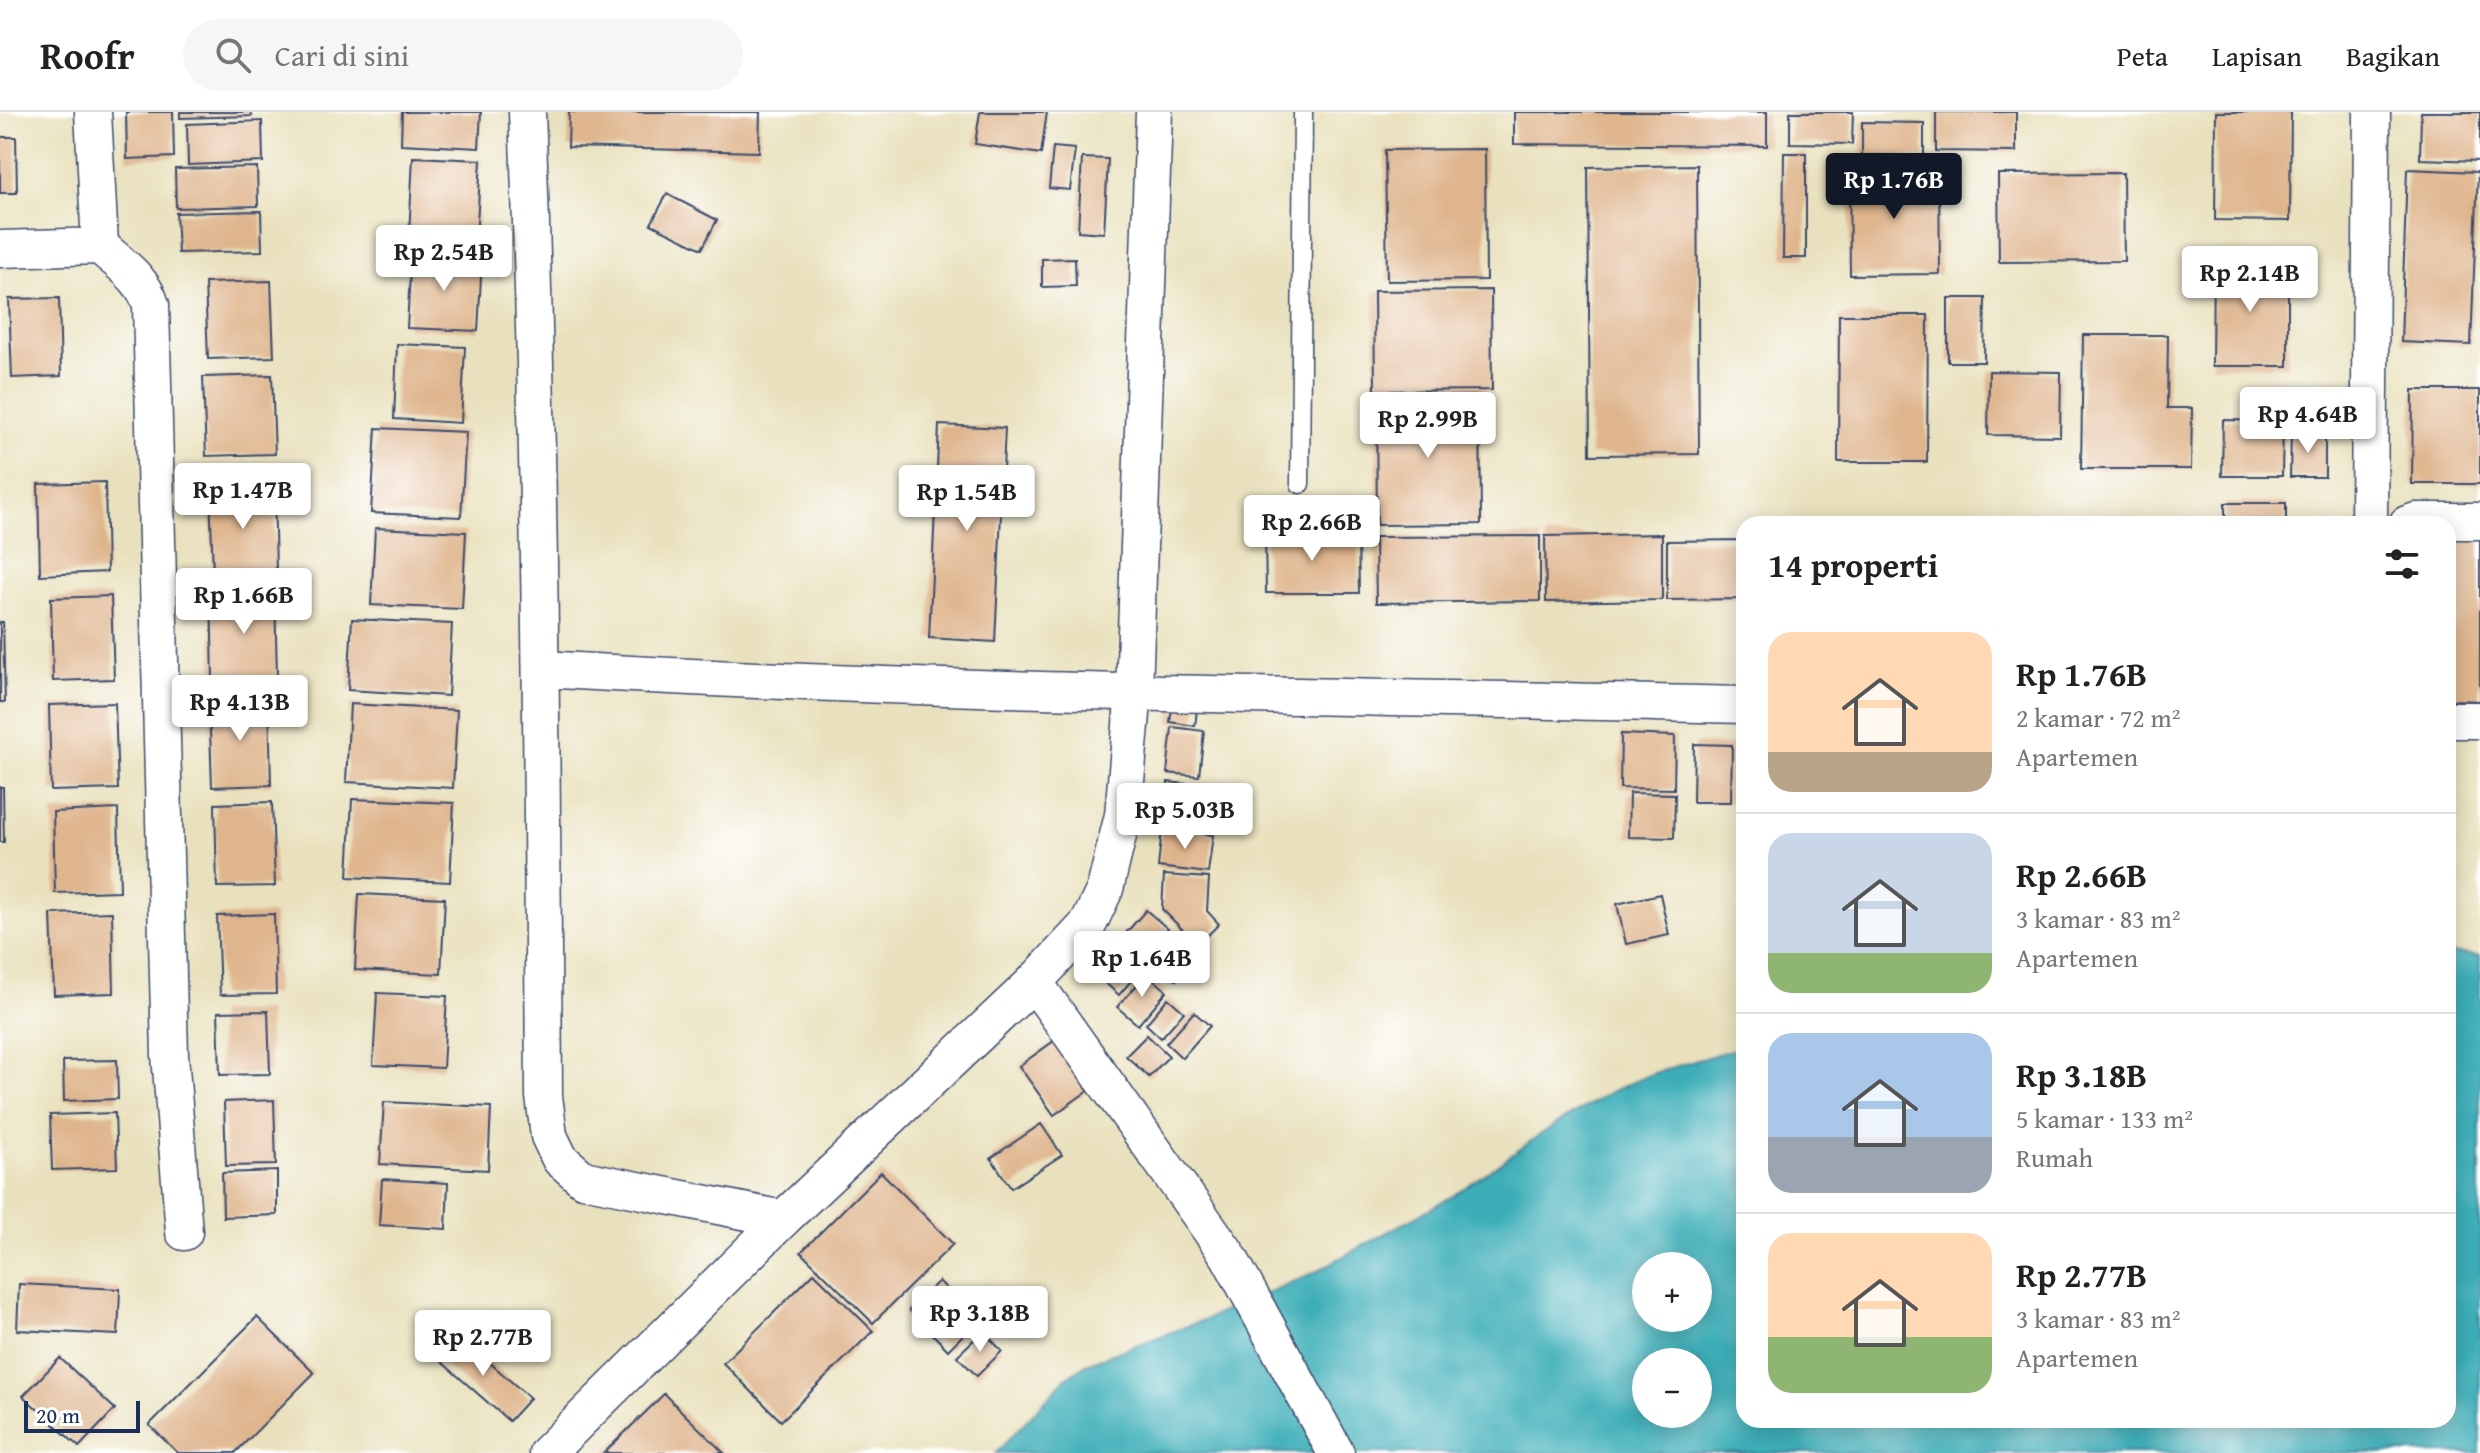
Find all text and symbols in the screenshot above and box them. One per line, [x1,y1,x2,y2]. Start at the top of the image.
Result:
search box [183,19,743,91]
text: Roofr [40,27,135,83]
icon: search [211,33,255,77]
text: Cari di sini [275,33,409,77]
text: Peta [2117,35,2168,76]
text: Lapisan [2212,35,2302,76]
text: Bagikan [2346,35,2440,76]
pin: Rp 1.76B [1811,153,1977,221]
text: Rp 1.76B [1844,159,1944,198]
pin: Rp 2.54B [361,225,527,293]
text: Rp 2.54B [394,231,494,270]
pin: Rp 2.14B [2167,246,2333,314]
text: Rp 2.14B [2200,252,2300,291]
pin: Rp 4.64B [2225,387,2391,455]
pin: Rp 2.99B [1345,392,1511,460]
text: Rp 4.64B [2258,393,2358,432]
text: Rp 2.99B [1378,398,1478,437]
pin: Rp 1.47B [160,463,326,531]
pin: Rp 1.54B [884,465,1050,533]
text: Rp 1.47B [193,469,293,508]
text: Rp 1.54B [917,471,1017,510]
pin: Rp 2.66B [1229,495,1395,563]
text: Rp 2.66B [1262,501,1362,540]
text: 14 properti [1768,540,1938,589]
icon: filters [2380,542,2424,586]
pin: Rp 1.66B [161,568,327,636]
text: Rp 1.66B [194,574,294,613]
text: Rp 1.76B [2016,649,2147,698]
icon: home [1832,664,1928,760]
pin: Rp 4.13B [157,675,323,743]
text: Rp 4.13B [190,681,290,720]
text: 2 kamar · 72 m² [2016,698,2181,737]
text: Apartemen [2016,737,2138,776]
pin: Rp 5.03B [1102,783,1268,851]
text: Rp 5.03B [1135,789,1235,828]
text: Rp 2.66B [2016,850,2147,899]
icon: home [1832,865,1928,961]
text: 3 kamar · 83 m² [2016,899,2181,938]
pin: Rp 1.64B [1059,931,1225,999]
text: Rp 1.64B [1092,937,1192,976]
text: Apartemen [2016,938,2138,977]
text: Rp 3.18B [2016,1050,2147,1099]
icon: home [1832,1065,1928,1161]
text: 5 kamar · 133 m² [2016,1099,2193,1138]
text: Rumah [2016,1138,2093,1177]
text: Rp 2.77B [2016,1250,2147,1299]
map controls [1632,1252,1712,1428]
button: + [1632,1252,1712,1332]
icon: home [1832,1265,1928,1361]
pin: Rp 3.18B [897,1286,1063,1354]
text: Rp 3.18B [930,1292,1030,1331]
text: 3 kamar · 83 m² [2016,1299,2181,1338]
pin: Rp 2.77B [400,1310,566,1378]
text: Rp 2.77B [433,1316,533,1355]
text: Apartemen [2016,1338,2138,1377]
button: − [1632,1348,1712,1428]
scale bar [24,1397,140,1433]
text: 20 m [36,1399,80,1431]

